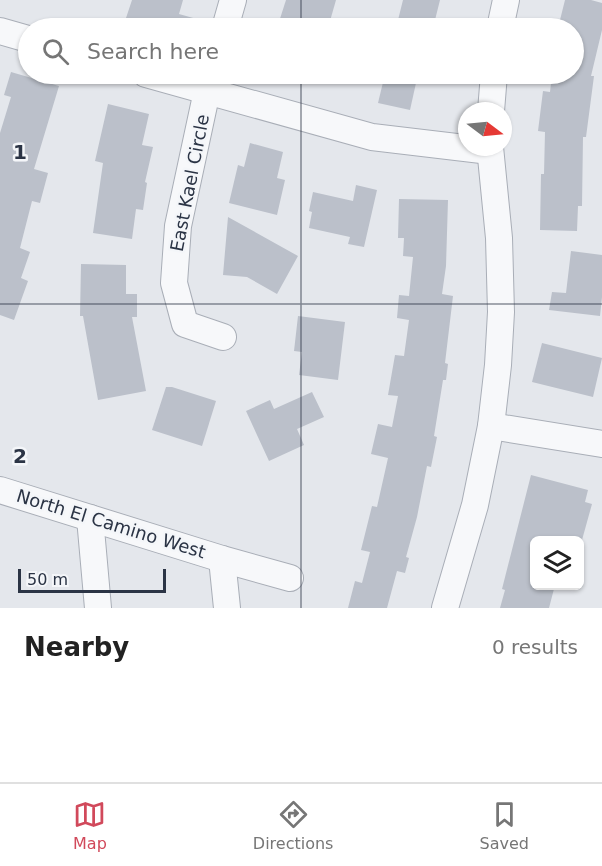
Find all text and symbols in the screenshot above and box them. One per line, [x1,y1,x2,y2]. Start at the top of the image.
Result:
search box [18,18,584,84]
icon: search [39,35,72,68]
text: Search here [87,39,219,64]
north arrow [458,102,512,156]
street label: East Kael Circle [166,112,213,253]
text: 1 [13,140,27,164]
text: 2 [13,444,27,468]
street label: North El Camino West [14,485,208,562]
map controls [530,536,584,590]
button: layers [530,536,584,590]
scale bar [18,566,166,594]
text: 50 m [27,570,68,589]
text: Nearby [24,632,129,662]
text: 0 results [492,635,578,659]
tab: Map [73,798,107,853]
tab: Directions [253,798,333,853]
tab: Saved [480,798,529,853]

